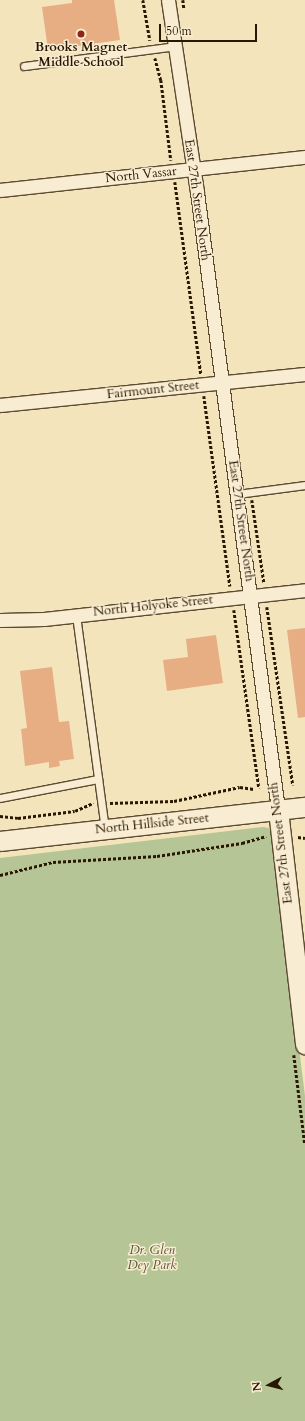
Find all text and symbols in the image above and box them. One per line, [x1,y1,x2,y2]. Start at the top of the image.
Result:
scale bar [161,16,259,42]
text: 50 m [166,23,192,39]
marker: Brooks Magnet Middle School [76,29,86,39]
place label: Brooks Magnet Middle School [35,40,127,71]
street label: East 27th Street North [181,138,213,262]
street label: North Vassar [104,163,178,187]
street label: Fairmount Street [106,377,200,403]
street label: East 27th Street North [225,459,257,583]
street label: North Holyoke Street [92,592,214,620]
street label: East 27th Street North [266,781,296,905]
street label: North Hillside Street [94,810,210,838]
park label: Dr. Glen Dey Park [127,1243,177,1274]
north arrow [249,1365,289,1405]
text: N [249,1381,265,1392]

